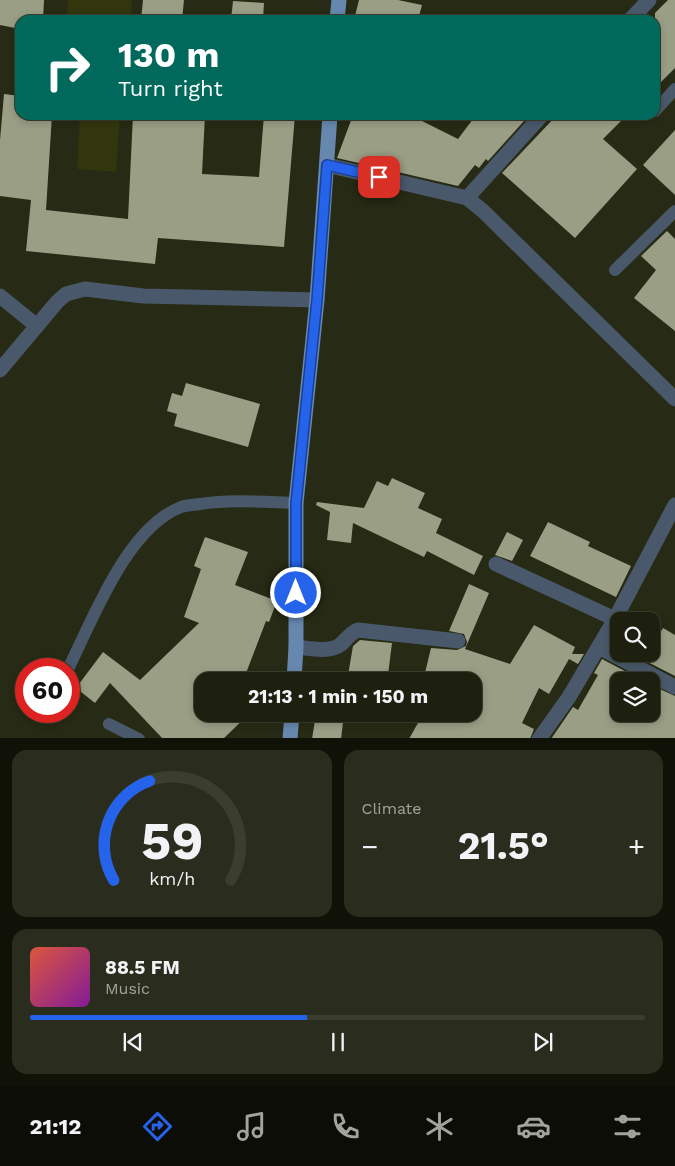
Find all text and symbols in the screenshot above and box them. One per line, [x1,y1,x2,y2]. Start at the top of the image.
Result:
text: 130 m [118,34,219,76]
icon: right [35,35,100,100]
text: Turn right [118,76,223,101]
pin [358,156,400,198]
icon: arrive [365,163,393,191]
position arrow [269,566,321,618]
map controls [610,612,660,722]
button: search [610,612,660,662]
speed limit sign: 60 [15,658,80,723]
button: layers [610,672,660,722]
text: 21:13 · 1 min · 150 m [248,685,428,708]
text: Climate [362,799,422,818]
text: 59 [141,811,203,872]
text: 21.5° [458,824,549,868]
text: − [362,830,378,863]
text: + [628,830,645,863]
text: km/h [149,868,195,889]
text: 88.5 FM [105,956,180,979]
text: Music [105,979,150,998]
icon: previous [119,1028,147,1056]
icon: pause [324,1028,352,1056]
icon: next [529,1028,557,1056]
icon: directions [140,1109,175,1144]
icon: music [234,1109,269,1144]
icon: phone [328,1109,363,1144]
icon: climate [422,1109,457,1144]
icon: car [516,1109,551,1144]
icon: filters [610,1109,645,1144]
text: 21:12 [30,1114,81,1139]

